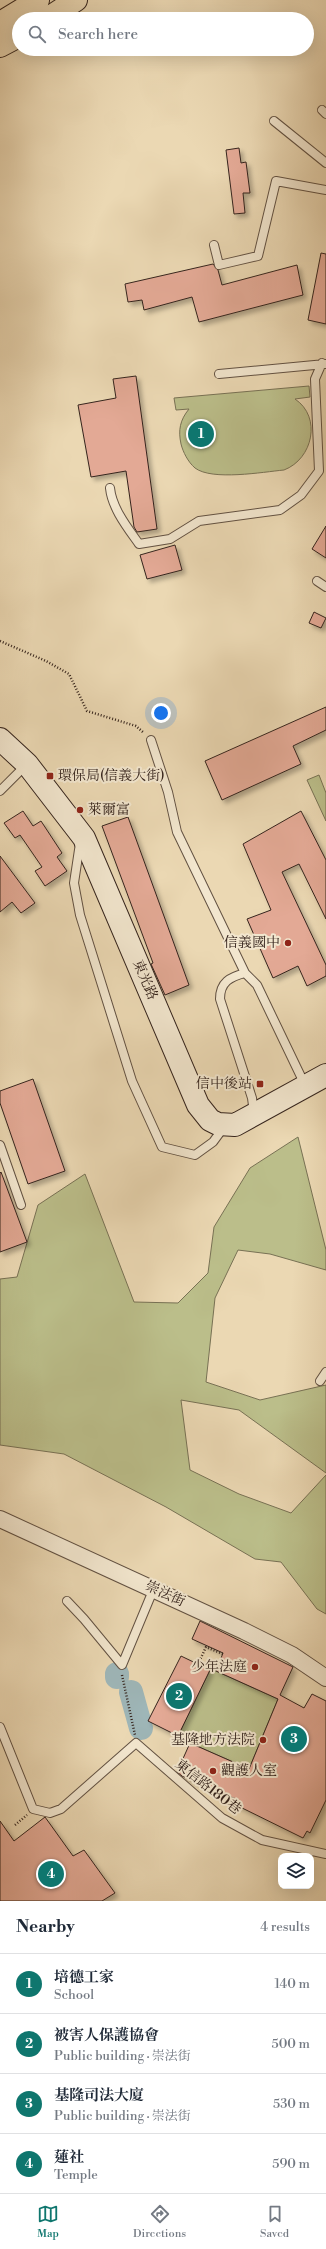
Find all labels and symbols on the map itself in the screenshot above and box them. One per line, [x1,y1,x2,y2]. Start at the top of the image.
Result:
pin: 1 [188,419,214,449]
your location [151,703,171,723]
place label: 環保局(信義大街) [58,767,165,785]
marker: 環保局(信義大街) [45,771,55,781]
place label: 萊爾富 [88,801,130,819]
marker: 萊爾富 [75,805,85,815]
place label: 信義國中 [224,934,280,952]
marker: 信義國中 [283,938,293,948]
street label: 東光路 [129,957,161,1003]
place label: 信中後站 [196,1075,252,1093]
marker: 信中後站 [255,1079,265,1089]
street label: 崇法街 [142,1577,188,1611]
place label: 少年法庭 [191,1658,247,1676]
marker: 少年法庭 [250,1662,260,1672]
pin: 2 [166,1681,192,1711]
pin: 3 [281,1724,307,1754]
place label: 基隆地方法院 [171,1731,255,1749]
marker: 基隆地方法院 [258,1735,268,1745]
street label: 東信路180巷 [171,1755,245,1819]
place label: 觀護人室 [221,1762,277,1780]
marker: 觀護人室 [208,1766,218,1776]
pin: 4 [38,1859,64,1889]

